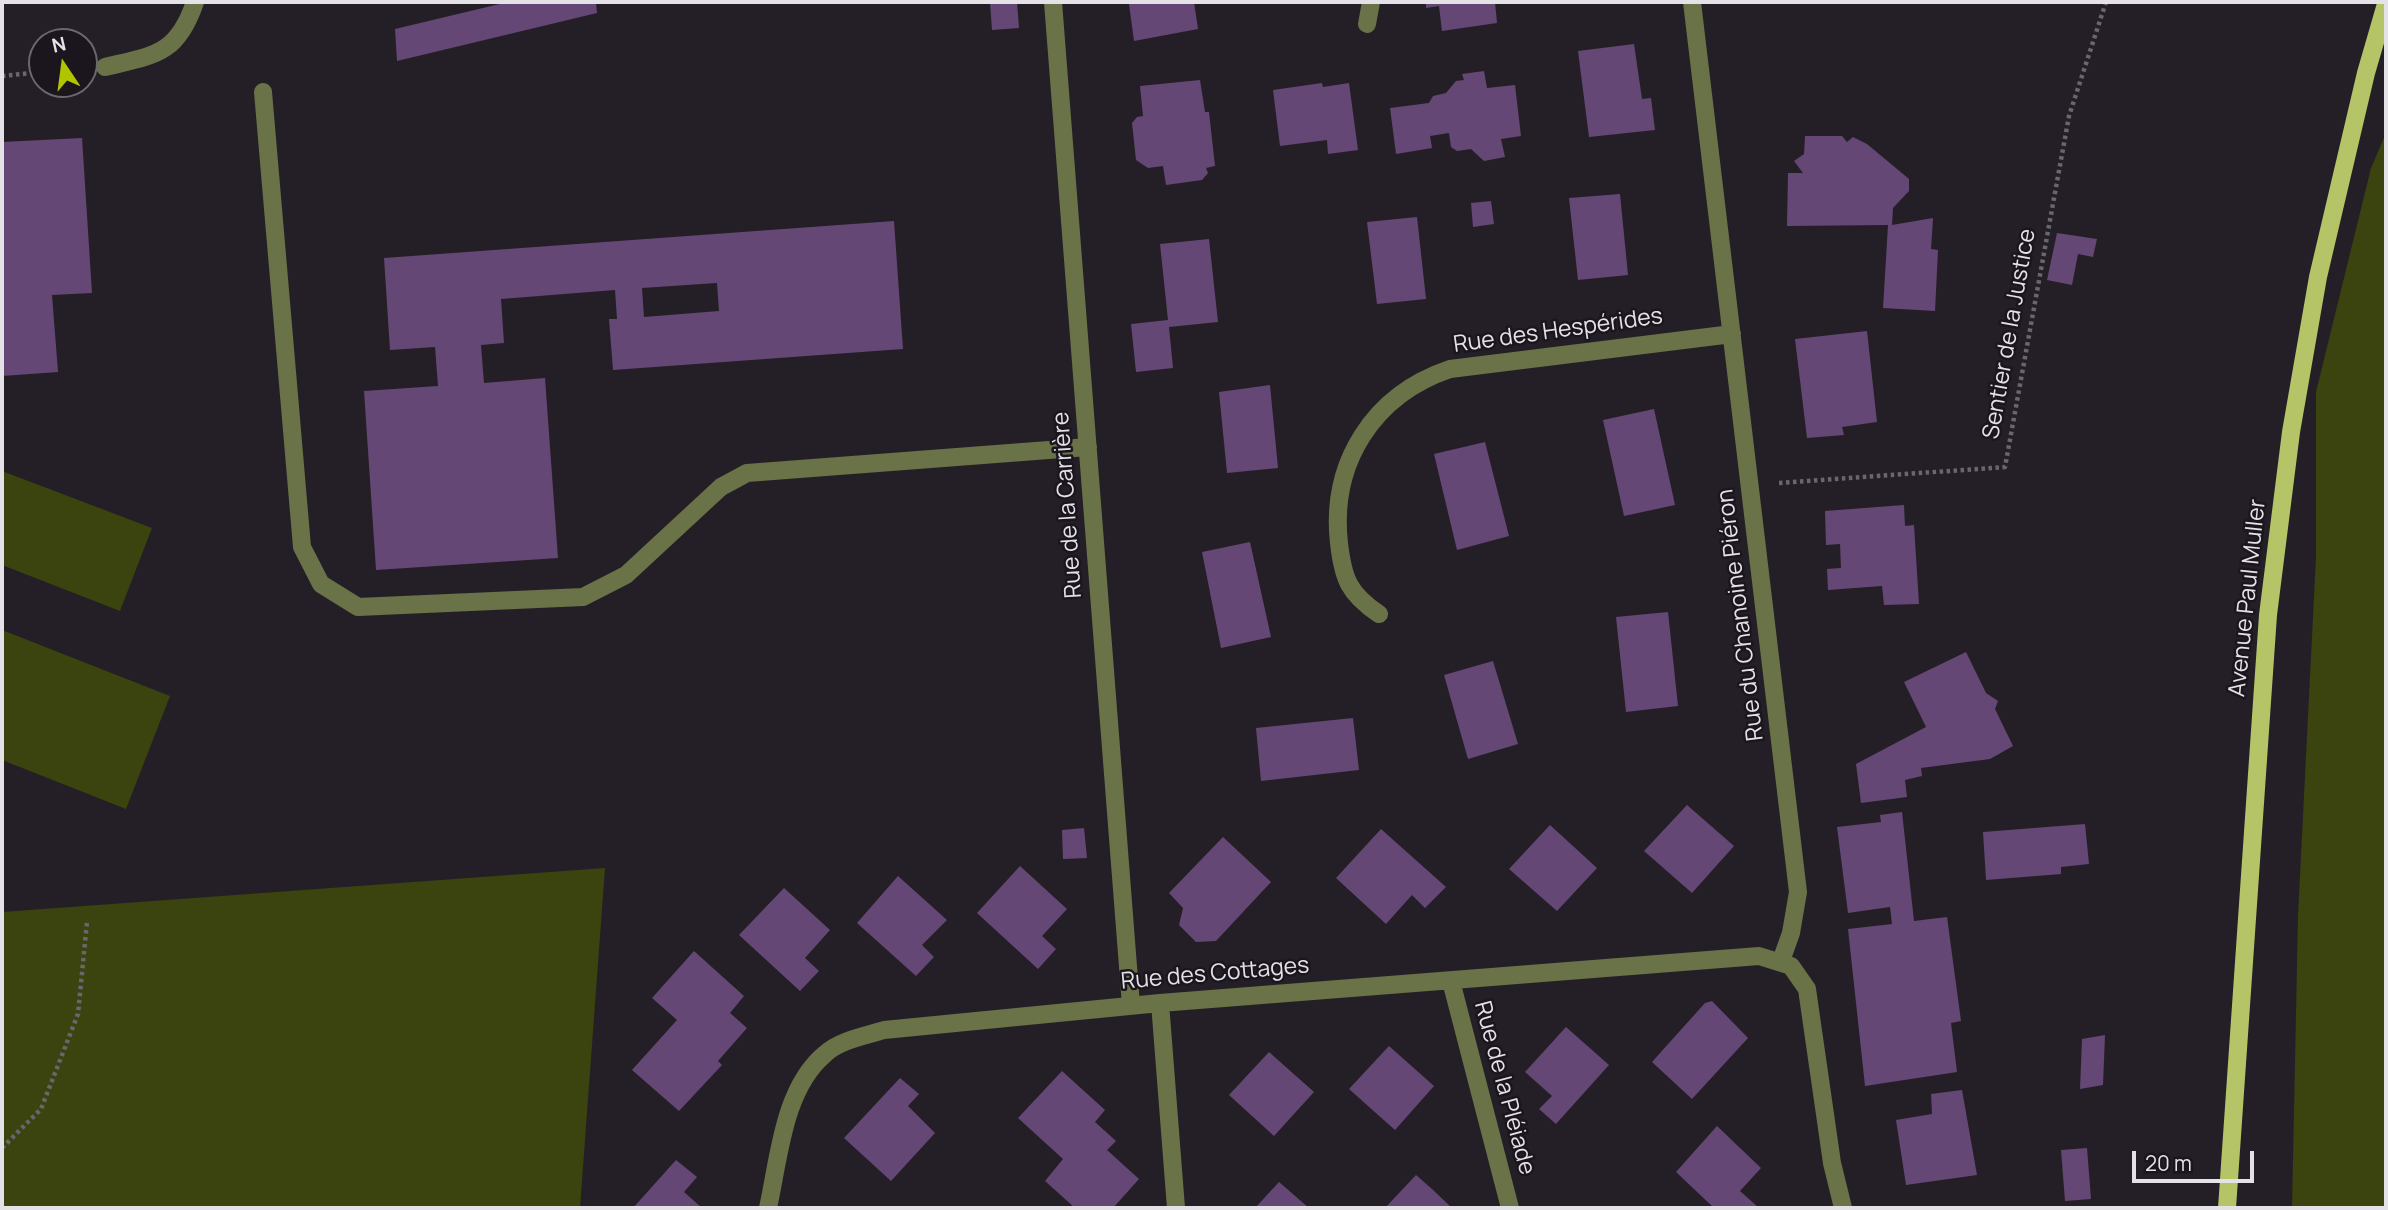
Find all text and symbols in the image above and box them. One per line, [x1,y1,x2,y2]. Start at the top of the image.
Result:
north arrow [28,28,98,98]
text: N [49,30,68,59]
street label: Sentier de la Justice [1978,227,2042,441]
street label: Rue des Hespérides [1452,303,1664,359]
street label: Rue de la Carrière [1048,411,1088,599]
street label: Rue du Chanoine Piéron [1712,488,1770,742]
street label: Avenue Paul Muller [2224,498,2272,698]
street label: Rue des Cottages [1120,952,1310,996]
street label: Rue de la Pléiade [1468,998,1540,1178]
scale bar [2136,1136,2258,1180]
text: 20 m [2145,1149,2192,1177]

